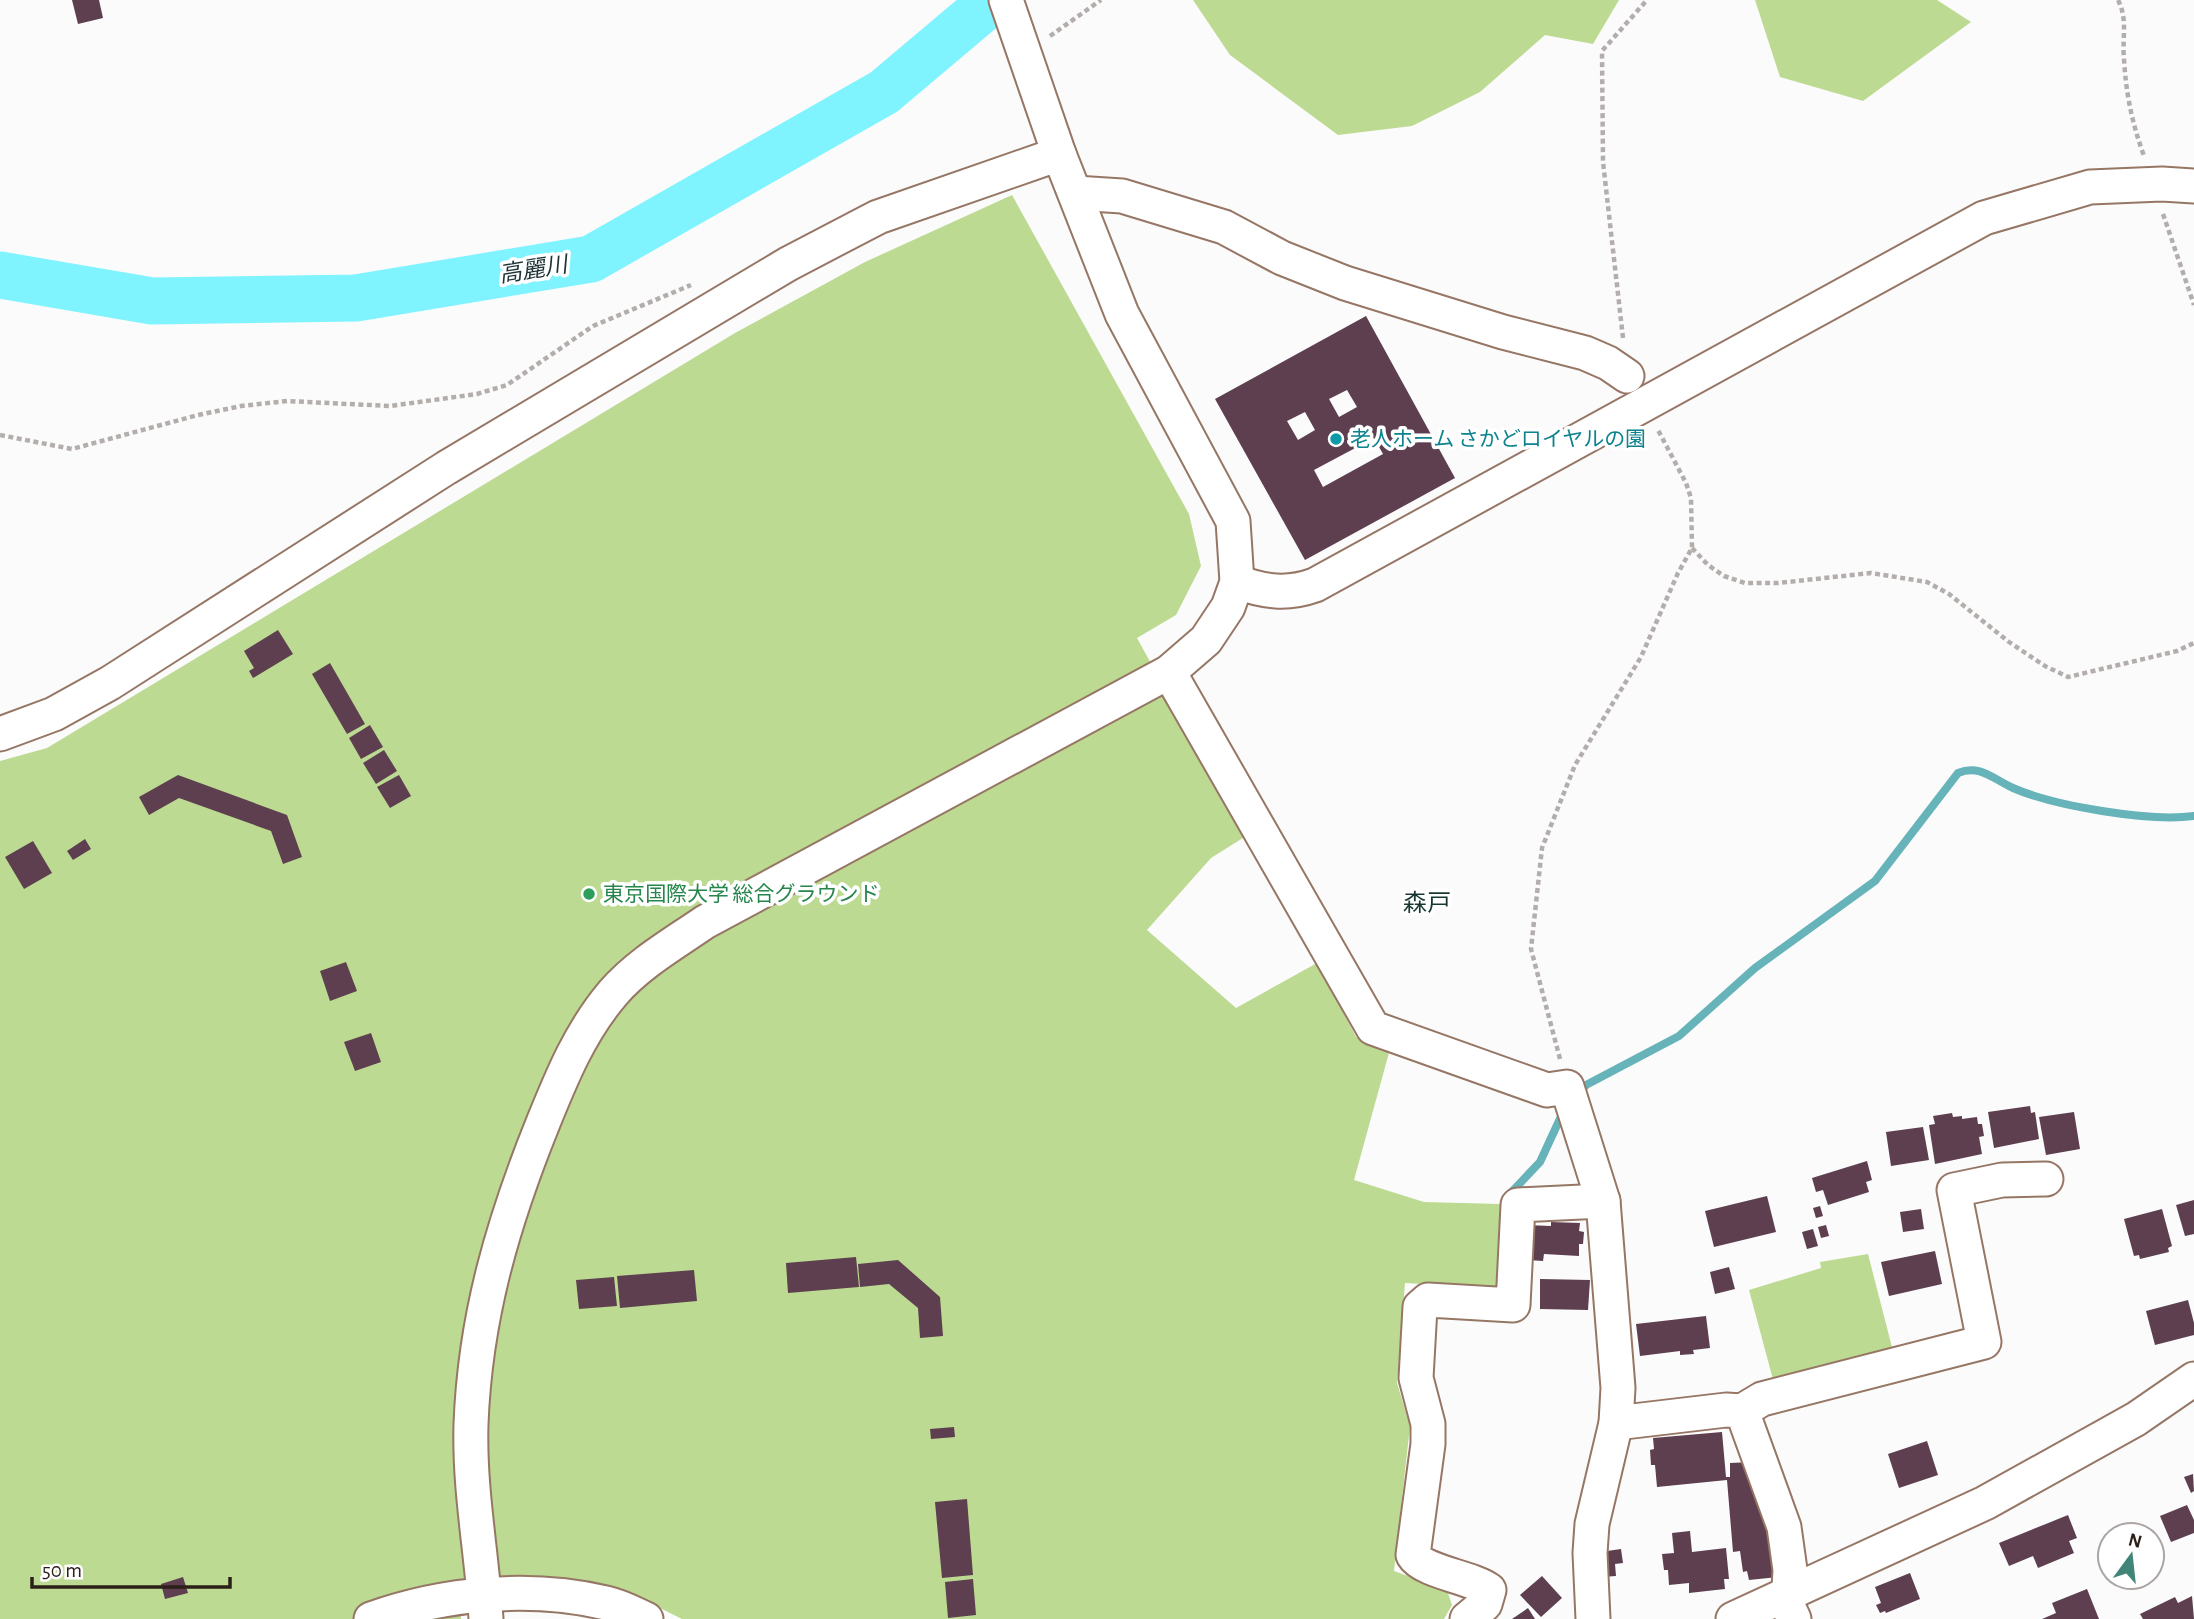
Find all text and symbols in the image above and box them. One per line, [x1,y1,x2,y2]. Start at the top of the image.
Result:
water label: 高麗川 [497,251,572,287]
place label: 老人ホーム さかどロイヤルの園 [1350,428,1646,450]
marker: 老人ホーム さかどロイヤルの園 [1328,431,1344,447]
place label: 東京国際大学 総合グラウンド [603,883,879,905]
marker: 東京国際大学 総合グラウンド [581,886,597,902]
district label: 森戸 [1403,890,1451,916]
north arrow [2096,1521,2166,1591]
text: N [2126,1530,2144,1552]
scale bar [32,1546,229,1590]
text: 50 m [42,1560,82,1581]

